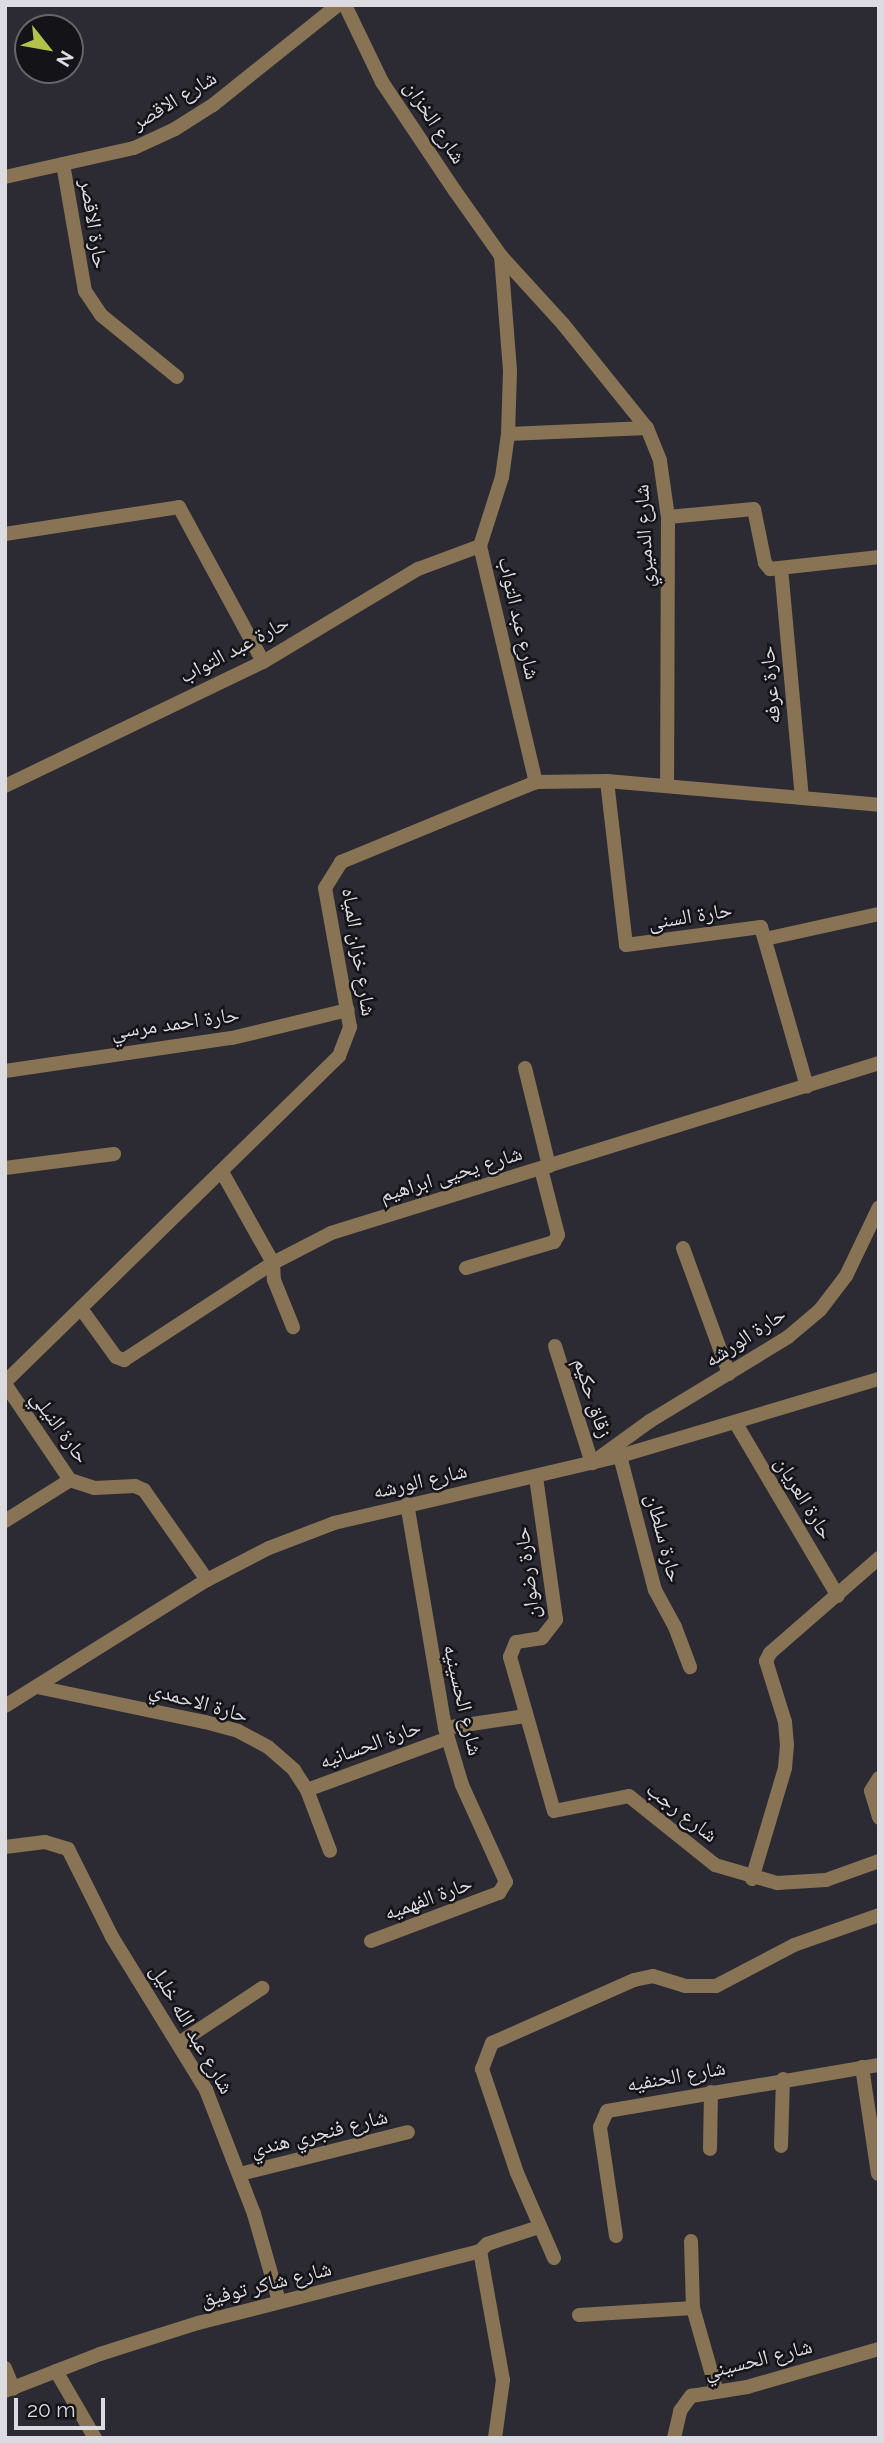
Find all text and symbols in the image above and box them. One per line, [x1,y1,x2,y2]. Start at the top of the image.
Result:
north arrow [14,14,84,84]
text: N [52,47,78,71]
street label: شارع الاقصر [127,65,221,135]
street label: شارع الخزان [399,76,471,168]
street label: حارة الاقصر [74,177,114,271]
street label: شارع الدميري [629,484,659,588]
street label: شارع عبد التواب [493,554,545,682]
street label: حارة عبد التواب [175,610,293,688]
street label: حارة عرفه [754,645,786,725]
street label: شارع خزان المياه [336,886,382,1018]
street label: حارة السنى [646,897,734,935]
street label: حارة احمد مرسي [109,1002,241,1044]
street label: شارع يحيى ابراهيم [377,1140,525,1208]
street label: حارة الورشه [700,1302,790,1372]
street label: زقاق حكيم [568,1355,618,1441]
street label: حارة النيلي [25,1386,95,1468]
street label: حارة العريان [769,1452,839,1544]
street label: شارع الورشه [370,1458,470,1504]
street label: حارة سلطان [640,1491,688,1585]
street label: حارة رضوان [509,1526,545,1620]
street label: شارع الحسينيه [438,1642,488,1758]
street label: حارة الاحمدي [147,1676,251,1728]
street label: حارة الحسانيه [316,1714,424,1774]
street label: شارع رجب [641,1776,723,1848]
street label: حارة الفهميه [380,1870,476,1926]
street label: شارع عبد الله خليل [145,1960,239,2098]
street label: شارع الحنفيه [625,2055,727,2097]
street label: شارع فنجري هندي [248,2104,390,2162]
street label: شارع شاكر توفيق [198,2256,334,2312]
street label: شارع الحسيني [701,2333,815,2385]
scale bar [18,2384,108,2428]
text: 20 m [27,2397,75,2422]

